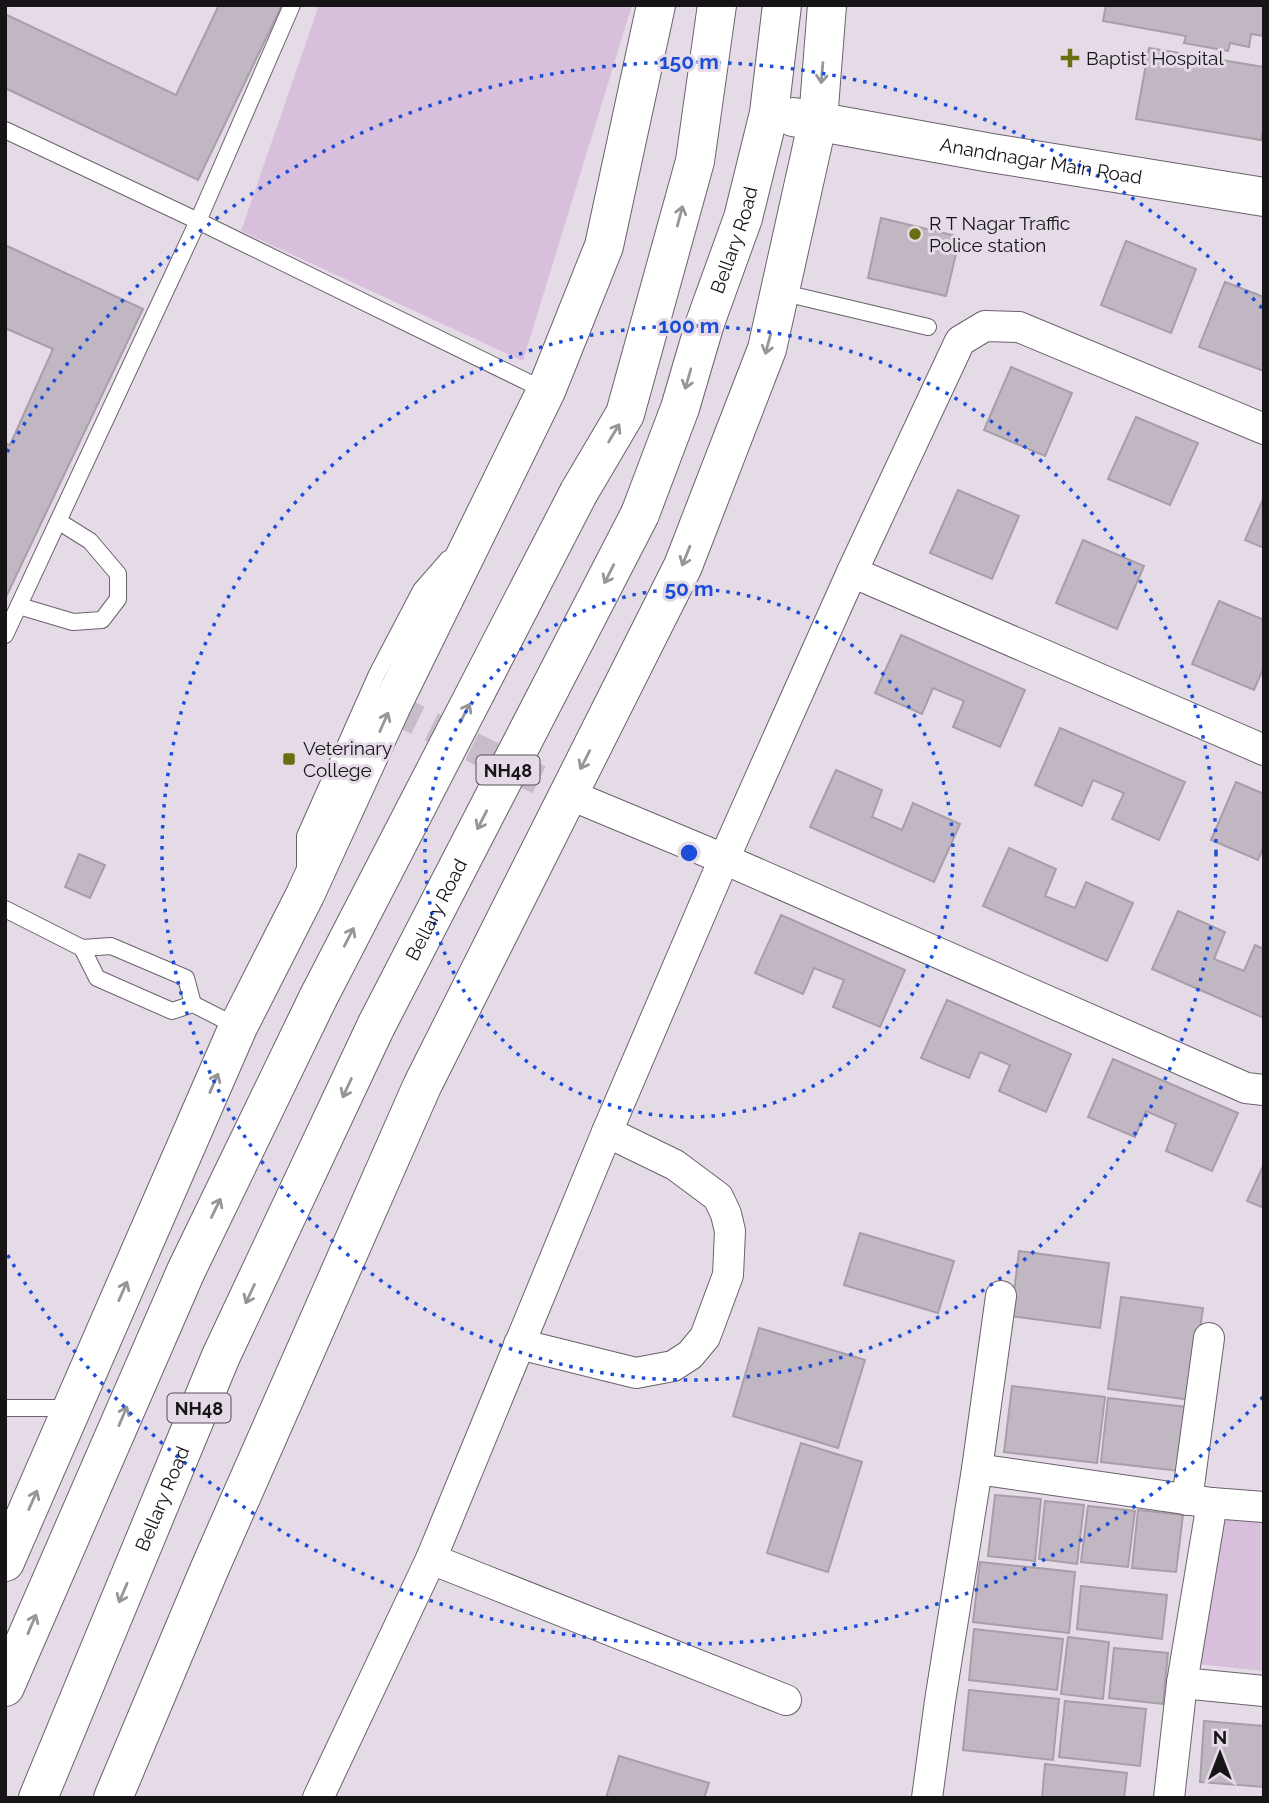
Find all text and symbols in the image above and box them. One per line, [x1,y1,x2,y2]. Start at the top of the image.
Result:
place label: Baptist Hospital [1086,47,1224,69]
marker: Baptist Hospital [1060,48,1080,68]
text: 150 m [659,49,719,74]
one-way arrow [815,62,828,85]
street label: Anandnagar Main Road [938,133,1144,188]
street label: Bellary Road [706,184,761,296]
one-way arrow [675,205,688,227]
place label: R T Nagar Traffic Police station [929,212,1070,256]
marker: R T Nagar Traffic Police station [907,226,923,242]
text: 100 m [659,313,719,338]
one-way arrow [761,332,774,355]
one-way arrow [681,368,694,390]
one-way arrow [607,424,621,444]
one-way arrow [679,545,692,567]
one-way arrow [601,563,615,584]
text: 50 m [664,576,714,601]
one-way arrow [459,703,472,724]
one-way arrow [378,711,391,733]
place label: Veterinary College [303,737,392,781]
one-way arrow [578,749,592,770]
marker: Veterinary College [281,751,297,767]
road number: NH48 [476,756,540,784]
one-way arrow [474,809,488,830]
centre of rings [677,841,701,865]
street label: Bellary Road [401,855,471,964]
one-way arrow [343,927,357,948]
one-way arrow [208,1072,221,1094]
one-way arrow [340,1076,353,1098]
one-way arrow [210,1198,223,1219]
one-way arrow [117,1281,130,1302]
one-way arrow [243,1282,256,1304]
road number: NH48 [168,1394,230,1422]
one-way arrow [117,1405,130,1427]
street label: Bellary Road [130,1443,193,1554]
one-way arrow [27,1489,40,1511]
one-way arrow [115,1582,128,1603]
one-way arrow [27,1614,40,1636]
north arrow [1185,1719,1255,1789]
text: N [1213,1726,1227,1748]

